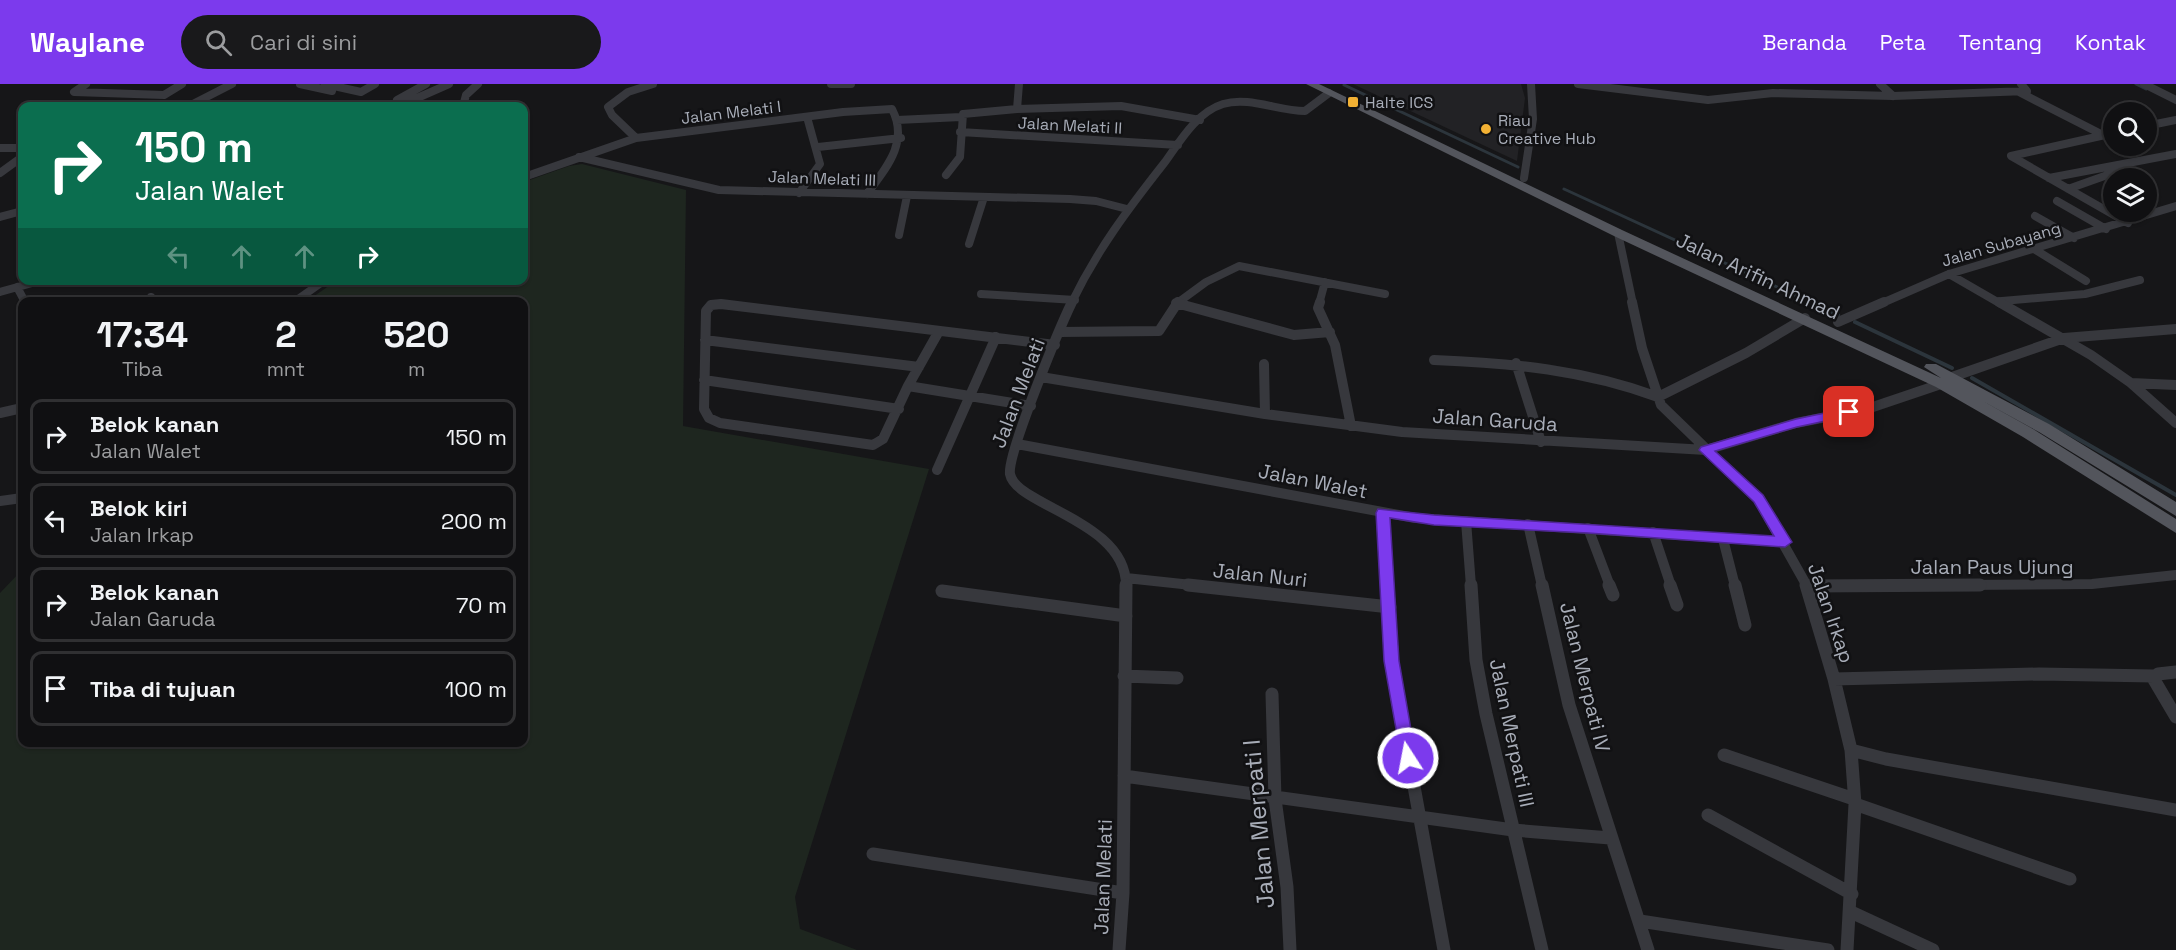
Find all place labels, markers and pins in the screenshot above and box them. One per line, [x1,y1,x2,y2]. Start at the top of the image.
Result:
place label: Halte ICS [1365,92,1433,113]
marker: Halte ICS [1346,95,1360,109]
place label: Riau Creative Hub [1498,110,1596,149]
marker: Riau Creative Hub [1479,122,1493,136]
pin [1823,386,1874,437]

